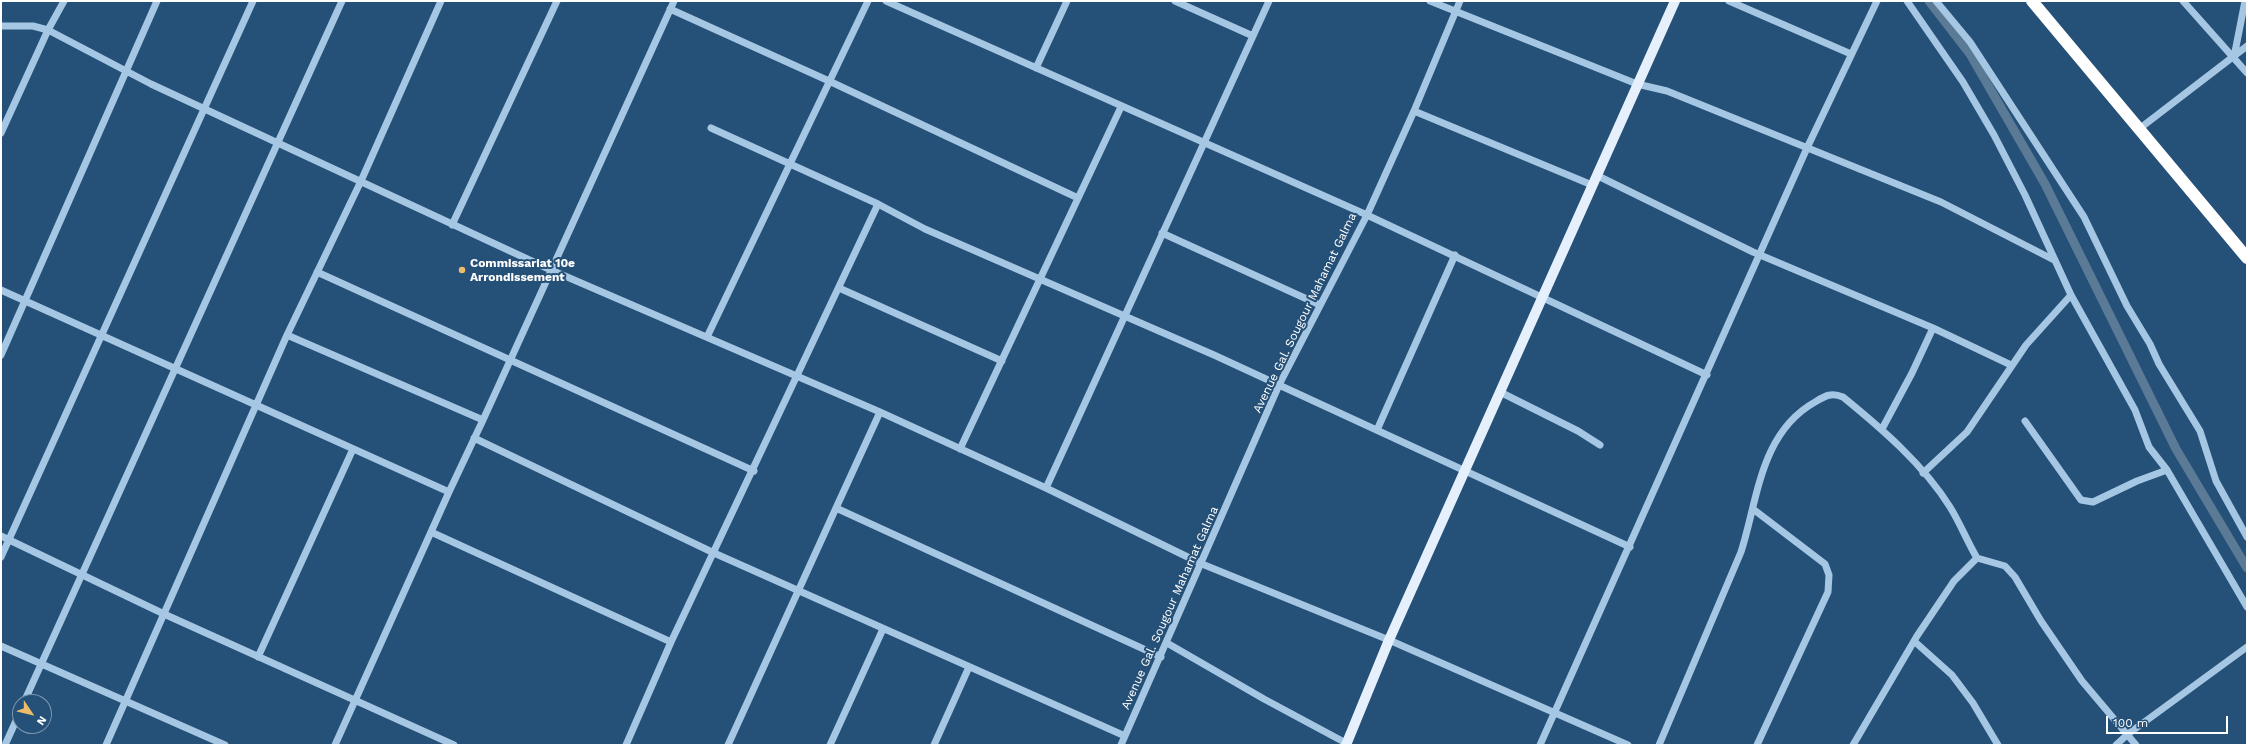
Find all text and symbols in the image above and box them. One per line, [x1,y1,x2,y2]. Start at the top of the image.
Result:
street label: Avenue Gal. Sougour Mahamat Galma [1250,211,1360,415]
place label: Commissariat 10e Arrondissement [470,256,575,284]
marker: Commissariat 10e Arrondissement [457,265,467,275]
street label: Avenue Gal. Sougour Mahamat Galma [1118,504,1222,712]
north arrow [12,694,52,734]
scale bar [2108,708,2230,734]
text: N [34,714,49,728]
text: 100 m [2113,716,2148,730]

